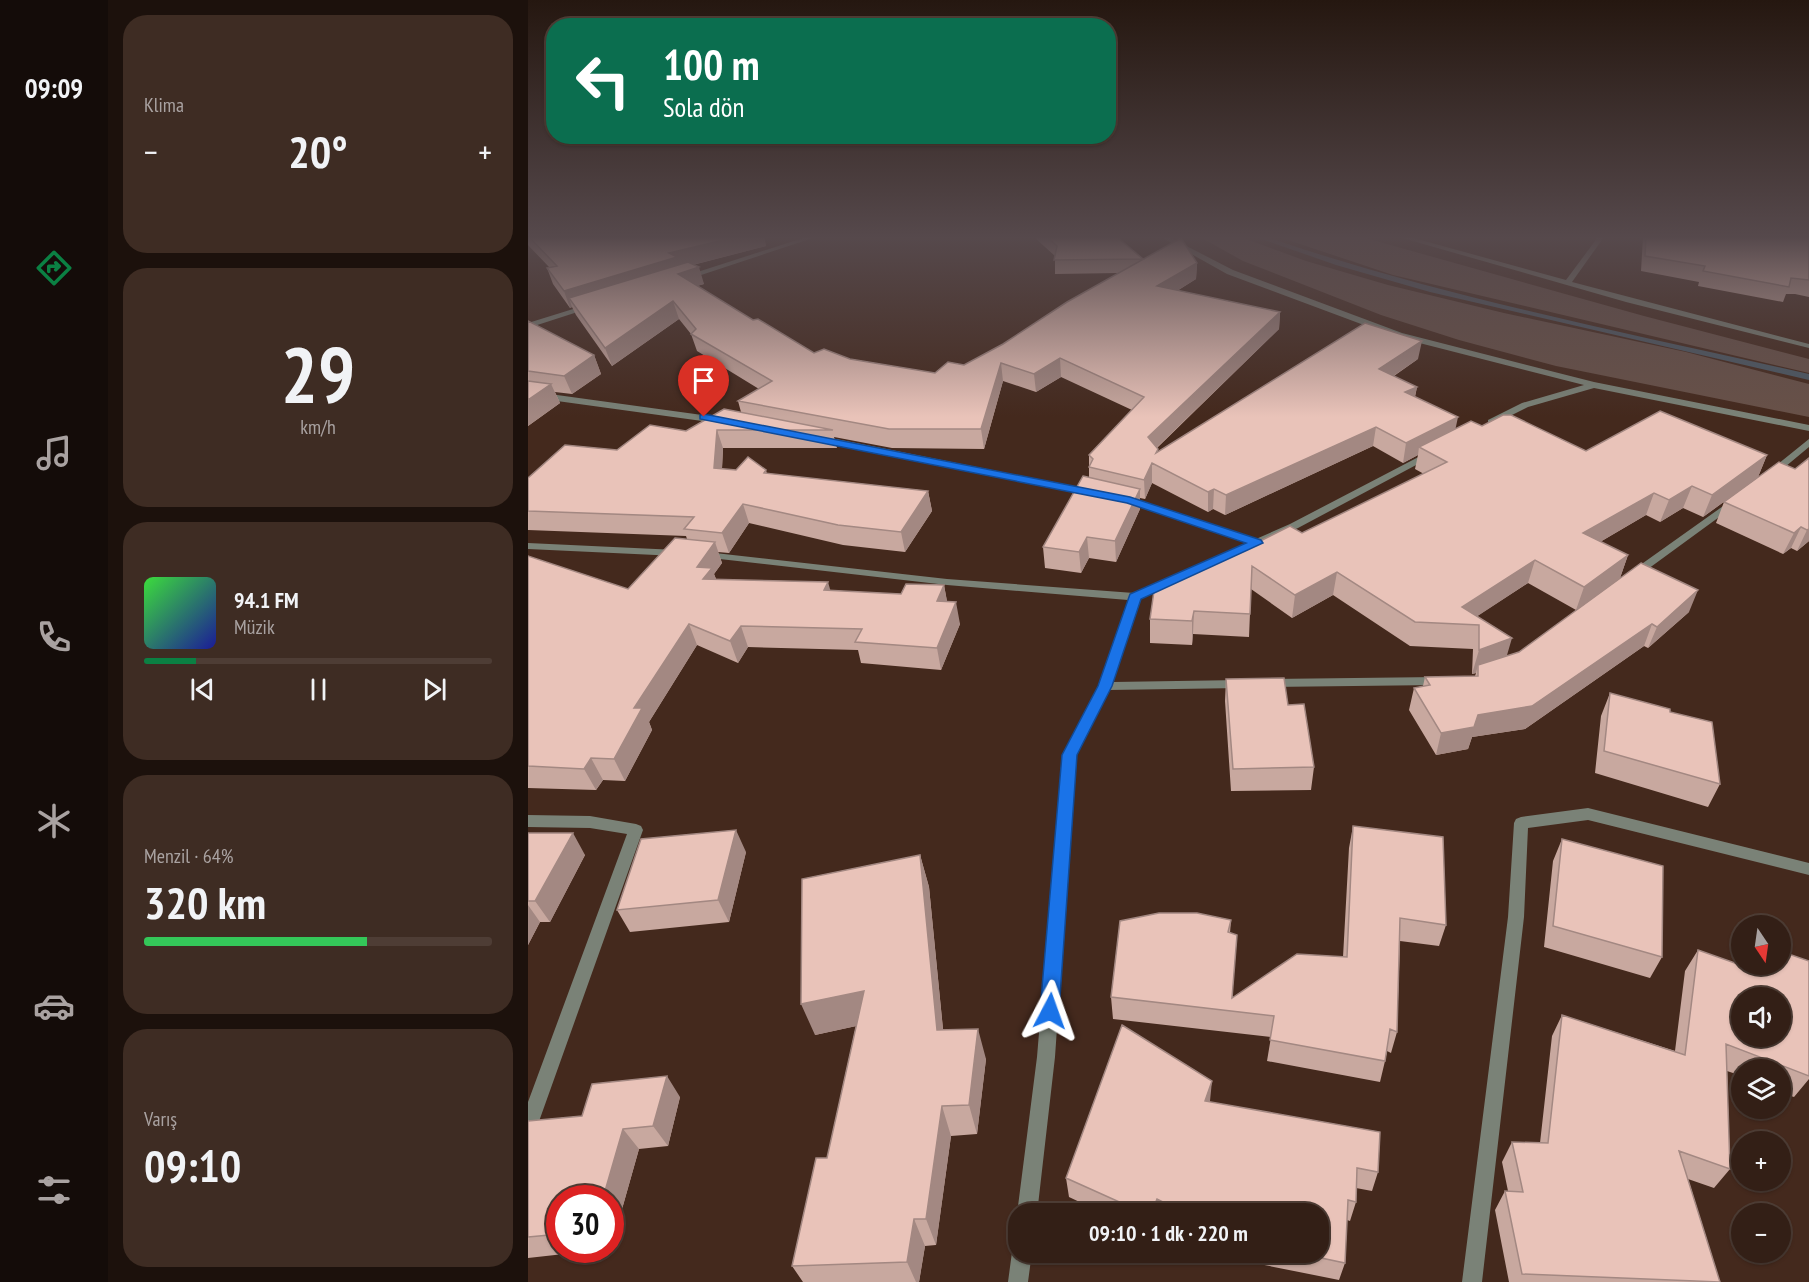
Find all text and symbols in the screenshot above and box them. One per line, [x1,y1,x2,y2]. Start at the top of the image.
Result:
text: 100 m [663,37,760,92]
icon: left [564,42,642,120]
text: 09:09 [25,71,83,105]
text: Sola dön [663,90,744,124]
text: Klima [144,92,184,118]
text: 20° [288,122,348,180]
text: − [144,130,158,173]
text: + [478,130,492,173]
icon: directions [33,247,75,289]
text: 29 [281,324,355,425]
pin [678,355,729,417]
icon: arrive [687,364,720,397]
text: km/h [300,414,336,440]
icon: music [33,432,75,474]
text: 94.1 FM [234,586,299,614]
text: Müzik [234,614,275,640]
icon: phone [33,616,75,658]
icon: previous [186,673,219,706]
icon: pause [302,673,335,706]
icon: next [418,673,451,706]
icon: climate [33,800,75,842]
text: Menzil · 64% [144,843,233,869]
text: 320 km [144,873,266,931]
north arrow [1731,915,1791,975]
map controls [1731,915,1791,1263]
position arrow [1018,979,1082,1043]
icon: car [33,985,75,1027]
button: sound [1731,987,1791,1047]
button: layers [1731,1059,1791,1119]
text: Varış [144,1106,177,1132]
button: + [1731,1131,1791,1191]
text: 09:10 [144,1136,241,1194]
icon: filters [33,1169,75,1211]
speed limit sign: 30 [546,1185,624,1263]
button: − [1731,1203,1791,1263]
text: 09:10 · 1 dk · 220 m [1089,1219,1248,1247]

